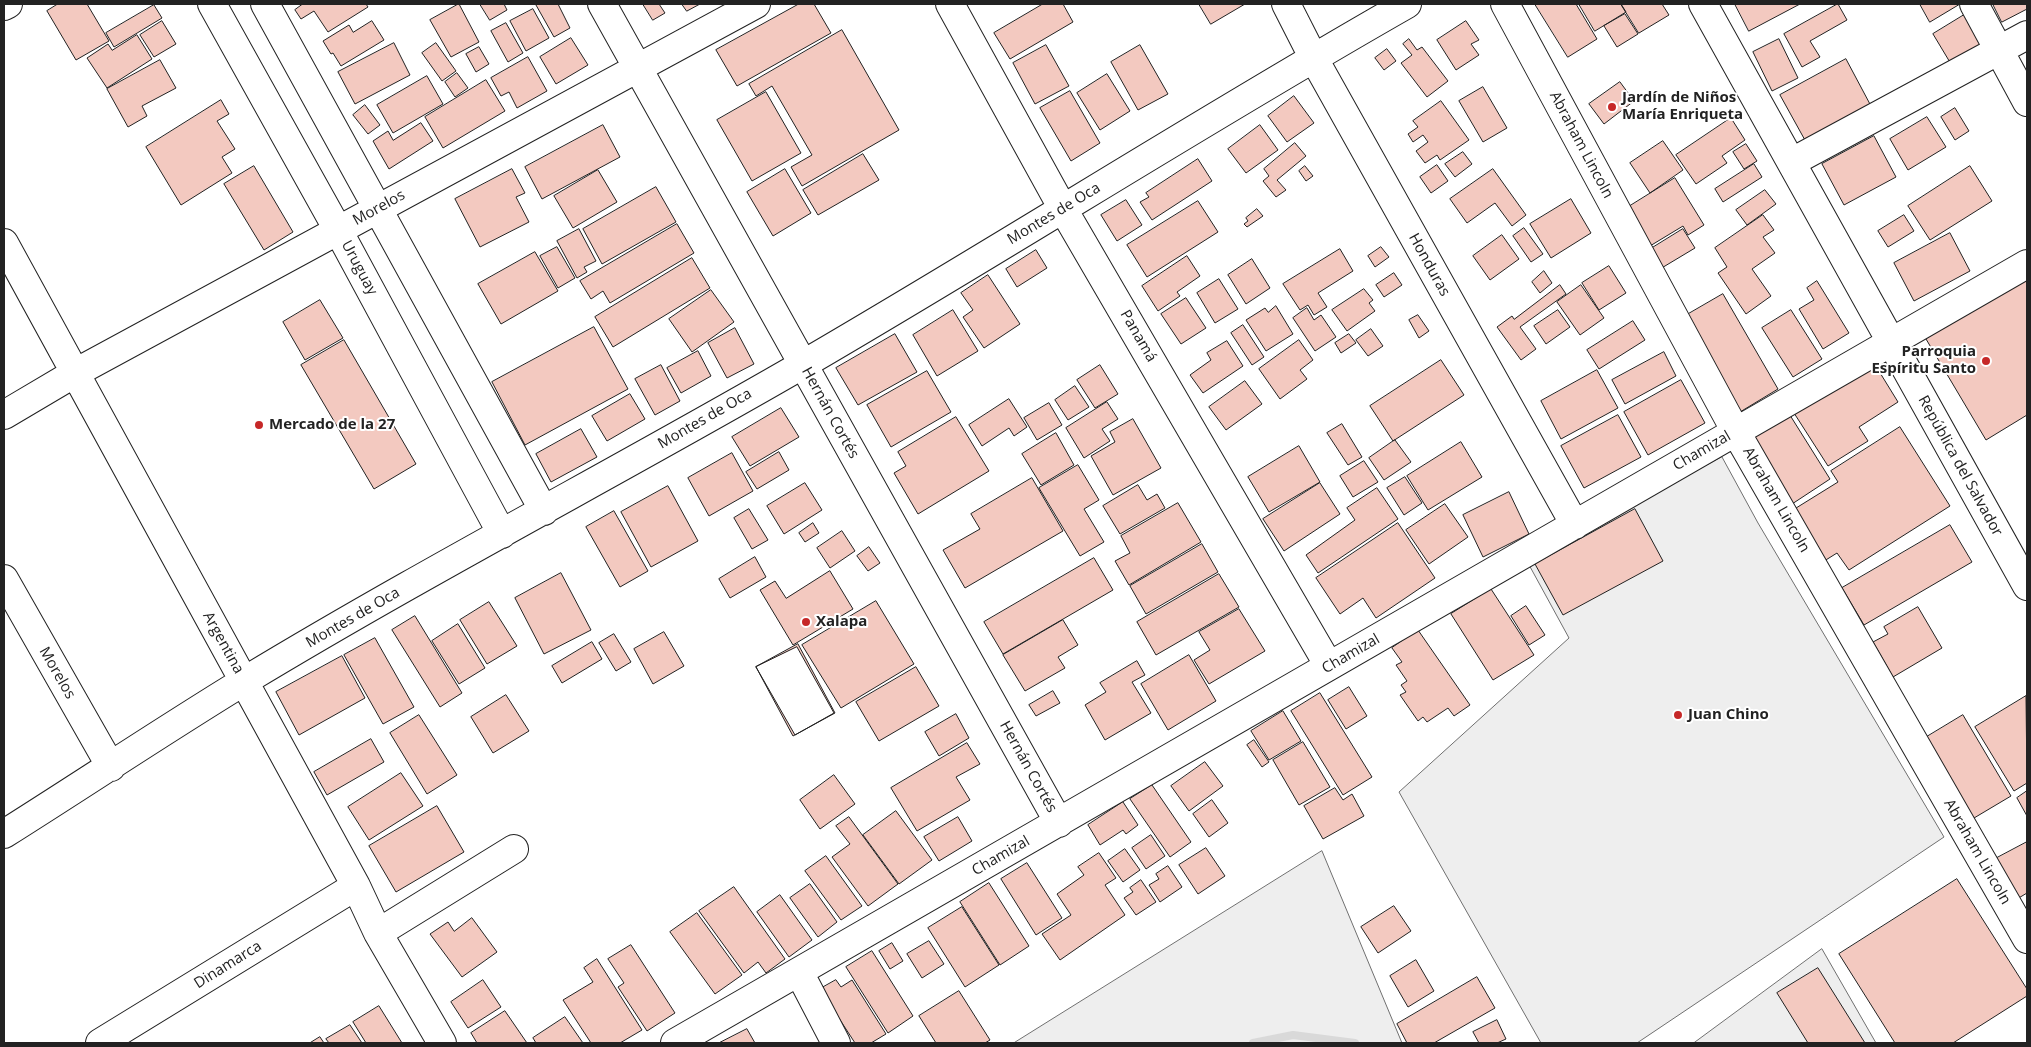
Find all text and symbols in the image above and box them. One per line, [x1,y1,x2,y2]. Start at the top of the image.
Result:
street label: Abraham Lincoln [1545,88,1617,202]
place label: Jardín de Niños María Enriqueta [1622,89,1743,124]
marker: Jardín de Niños María Enriqueta [1606,101,1618,113]
street label: Montes de Oca [1004,179,1104,249]
street label: Morelos [350,186,408,230]
street label: Honduras [1404,230,1454,300]
street label: Uruguay [337,238,381,298]
street label: Panamá [1116,307,1160,365]
place label: Parroquia Espíritu Santo [1871,343,1976,378]
marker: Parroquia Espíritu Santo [1980,355,1992,367]
street label: Hernán Cortés [797,364,863,462]
street label: Montes de Oca [655,385,755,453]
street label: República del Salvador [1914,393,2006,539]
place label: Mercado de la 27 [269,416,395,434]
marker: Mercado de la 27 [253,419,265,431]
street label: Chamizal [1670,427,1734,475]
street label: Abraham Lincoln [1739,444,1813,556]
street label: Montes de Oca [303,584,403,652]
street label: Argentina [199,609,247,677]
place label: Xalapa [816,613,867,631]
marker: Xalapa [800,616,812,628]
street label: Chamizal [1319,630,1383,678]
street label: Morelos [35,644,79,702]
place label: Juan Chino [1688,706,1769,724]
marker: Juan Chino [1672,709,1684,721]
street label: Hernán Cortés [995,718,1061,816]
street label: Abraham Lincoln [1940,796,2014,908]
street label: Chamizal [969,832,1033,880]
street label: Dinamarca [191,937,265,993]

